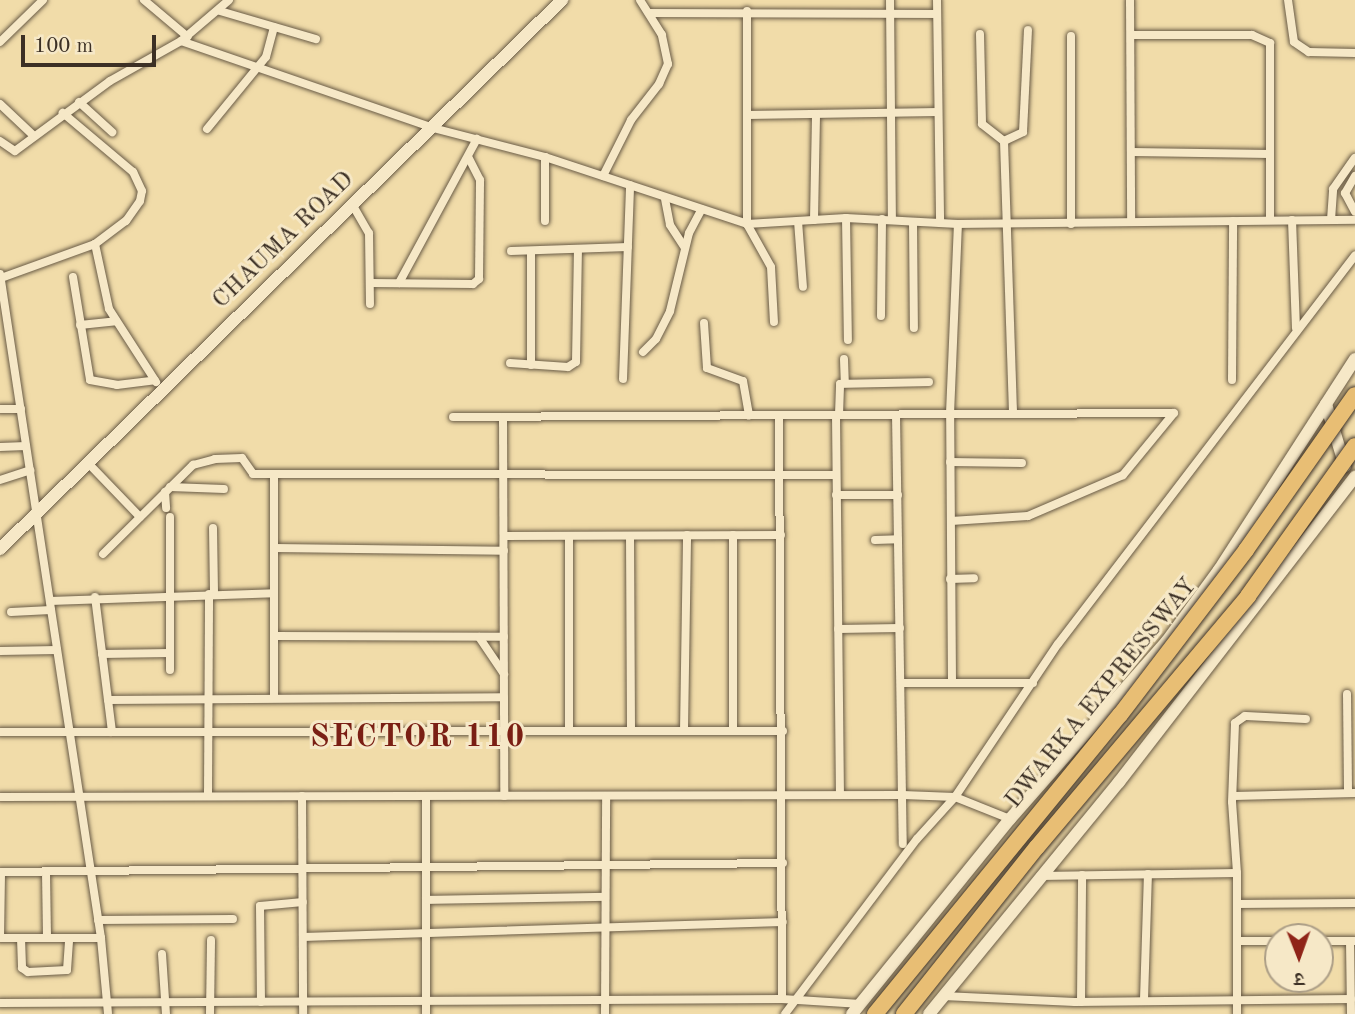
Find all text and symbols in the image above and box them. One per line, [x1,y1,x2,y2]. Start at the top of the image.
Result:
scale bar [24,21,159,65]
text: 100 m [34,36,93,57]
street label: CHAUMA ROAD [207,166,361,316]
street label: DWARKA EXPRESSWAY [1000,573,1204,815]
district label: SECTOR 110 [311,719,525,757]
north arrow [1264,923,1334,993]
text: उ [1294,968,1304,987]

